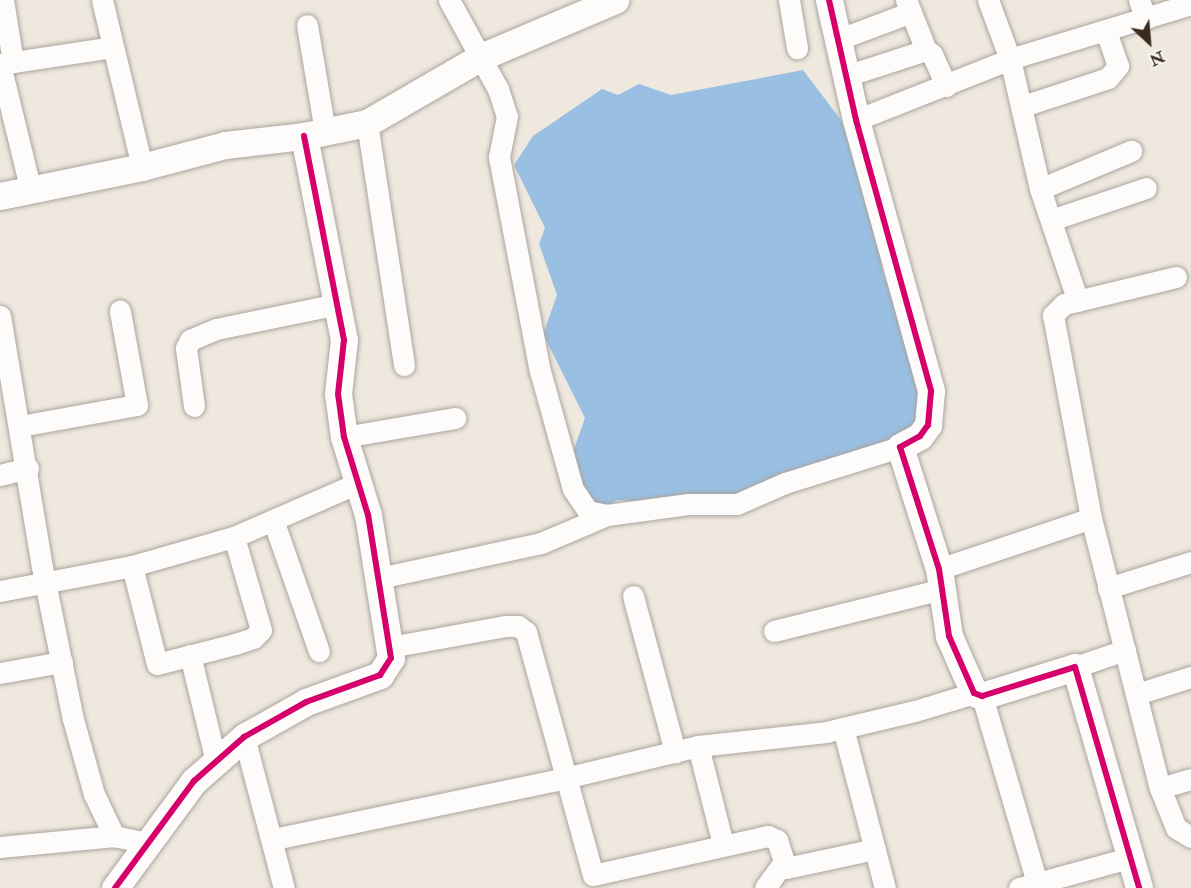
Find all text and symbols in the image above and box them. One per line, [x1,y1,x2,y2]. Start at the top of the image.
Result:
north arrow [1119,12,1179,72]
text: N [1146,46,1168,70]

